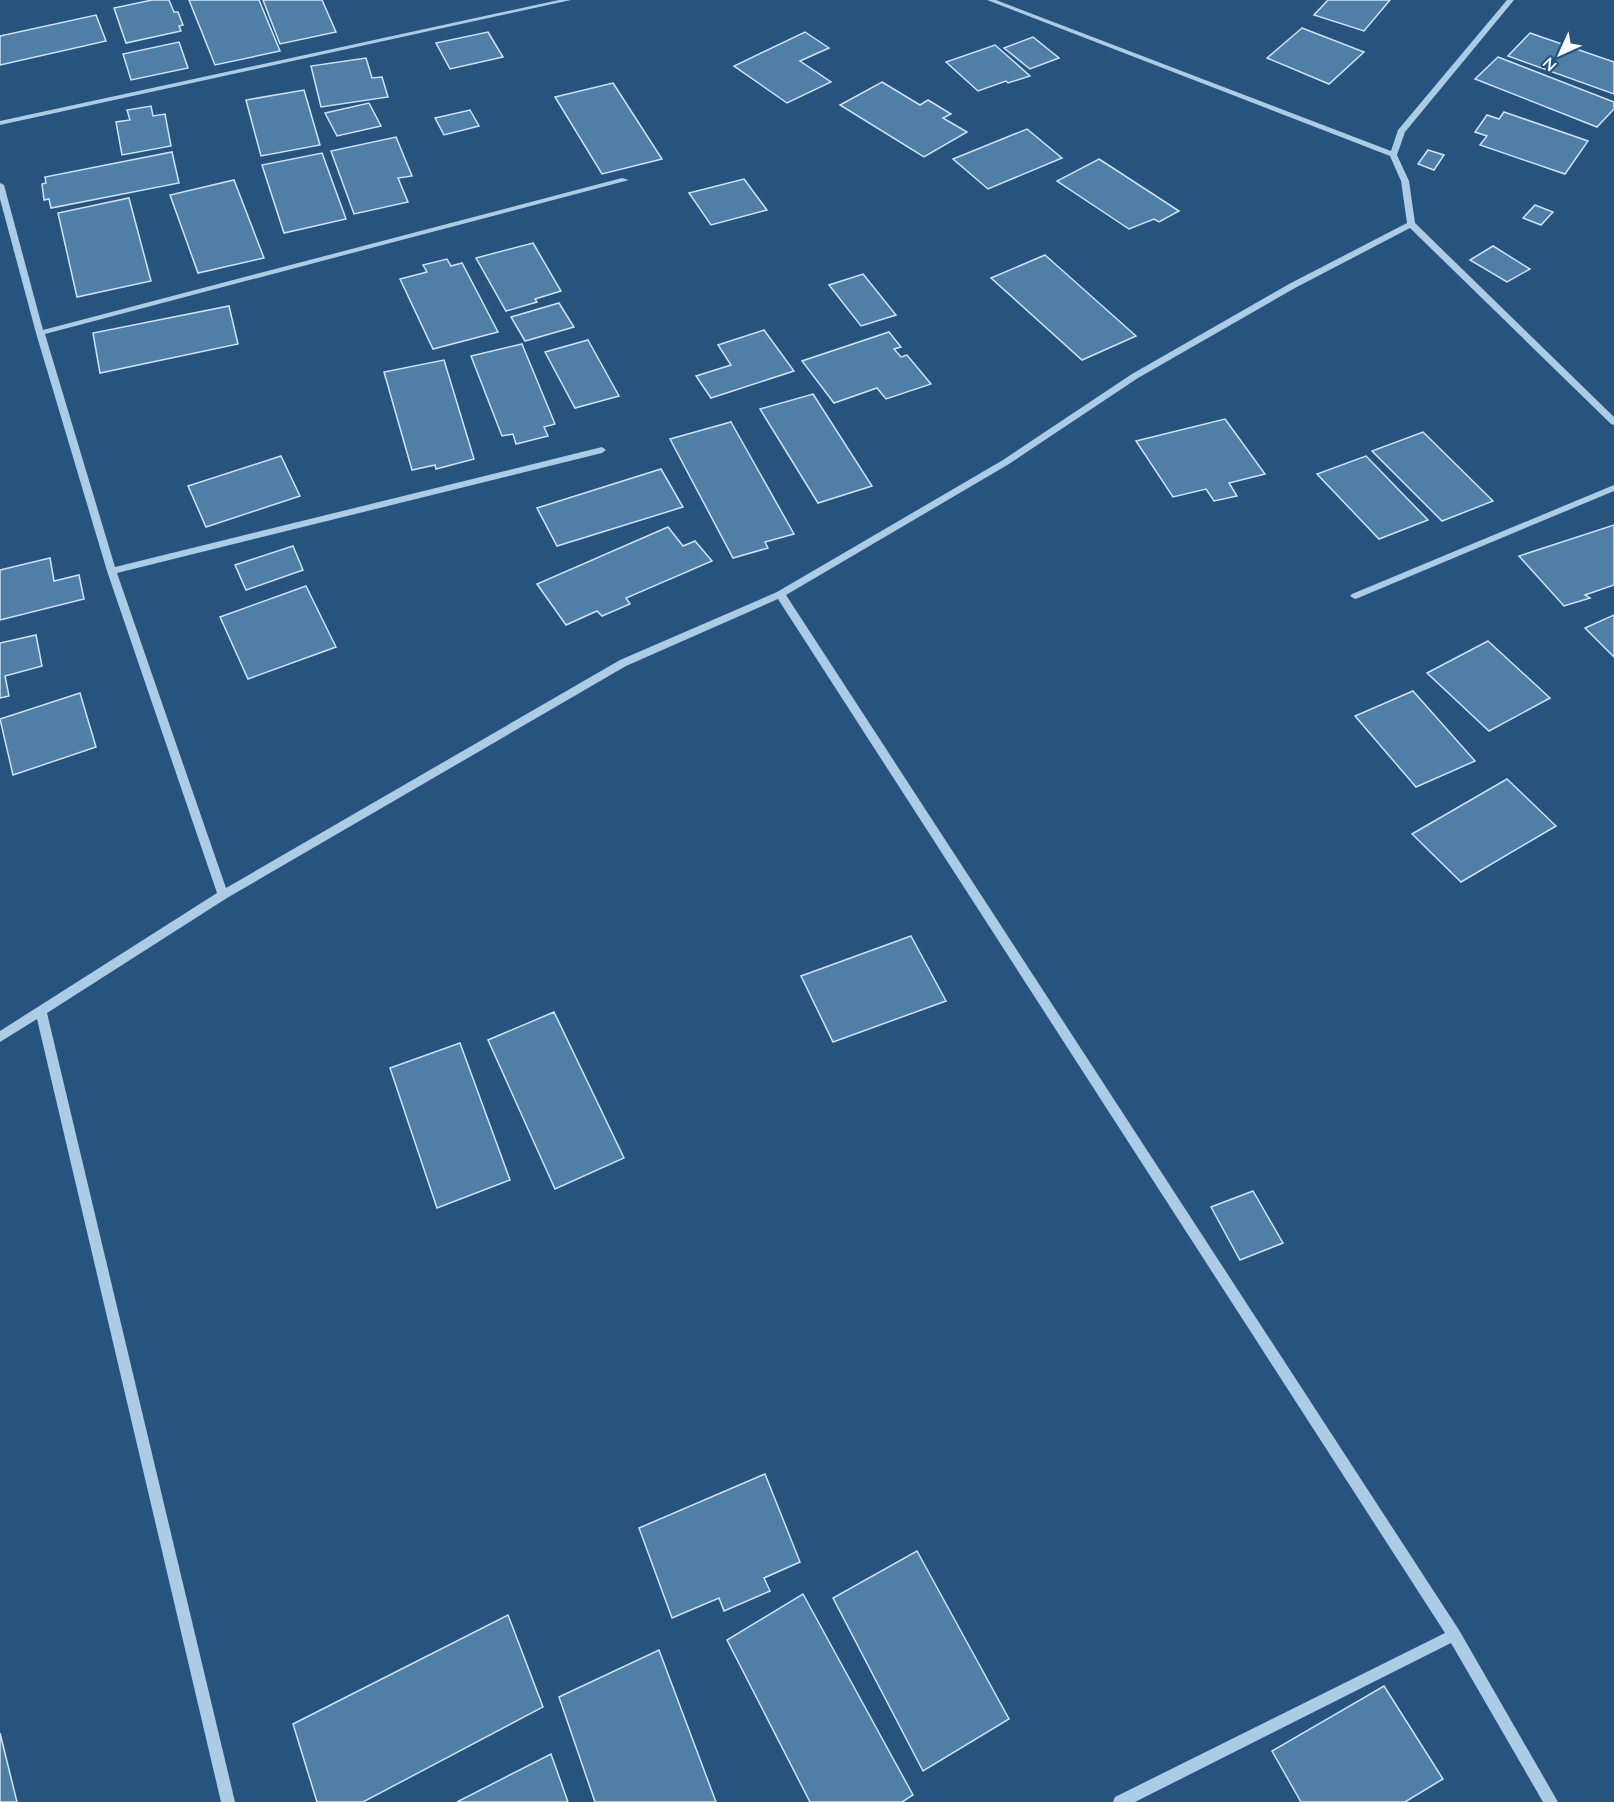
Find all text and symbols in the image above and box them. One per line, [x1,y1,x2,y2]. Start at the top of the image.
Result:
north arrow [1530,24,1590,84]
text: N [1538,53,1561,76]

